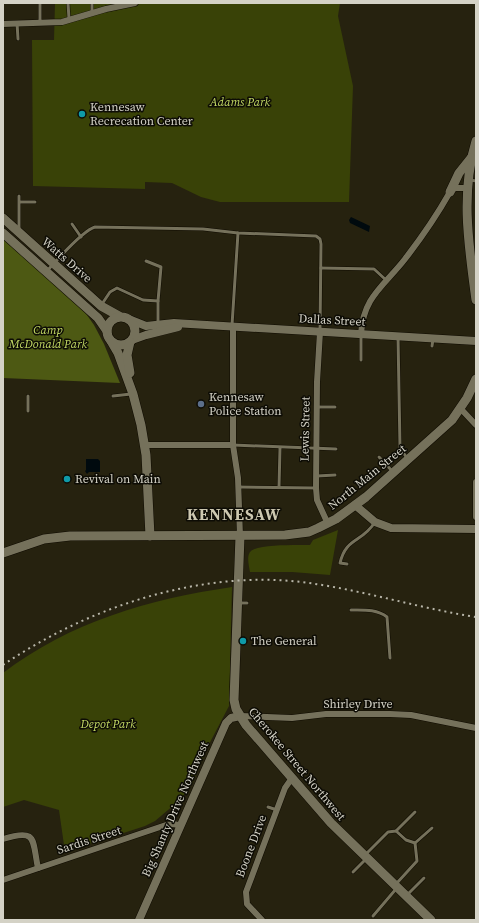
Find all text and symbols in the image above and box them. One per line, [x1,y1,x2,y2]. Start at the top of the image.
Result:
park label: Adams Park [209,94,271,110]
place label: Kennesaw Recrecation Center [90,99,193,129]
marker: Kennesaw Recrecation Center [77,109,87,119]
street label: Watts Drive [38,234,96,286]
street label: Dallas Street [298,310,366,330]
park label: Camp McDonald Park [8,322,87,352]
place label: Kennesaw Police Station [209,389,282,419]
street label: Lewis Street [296,396,314,462]
marker: Kennesaw Police Station [196,399,206,409]
street label: North Main Street [325,441,409,513]
place label: Revival on Main [75,471,161,487]
marker: Revival on Main [62,474,72,484]
district label: KENNESAW [187,503,281,525]
place label: The General [251,633,317,649]
marker: The General [238,636,248,646]
street label: Shirley Drive [323,696,393,712]
street label: Cherokee Street Northwest [245,704,349,824]
park label: Depot Park [79,716,136,732]
street label: Big Shanty Drive Northwest [138,739,212,879]
street label: Boone Drive [232,812,270,880]
street label: Sardis Street [55,822,123,858]

